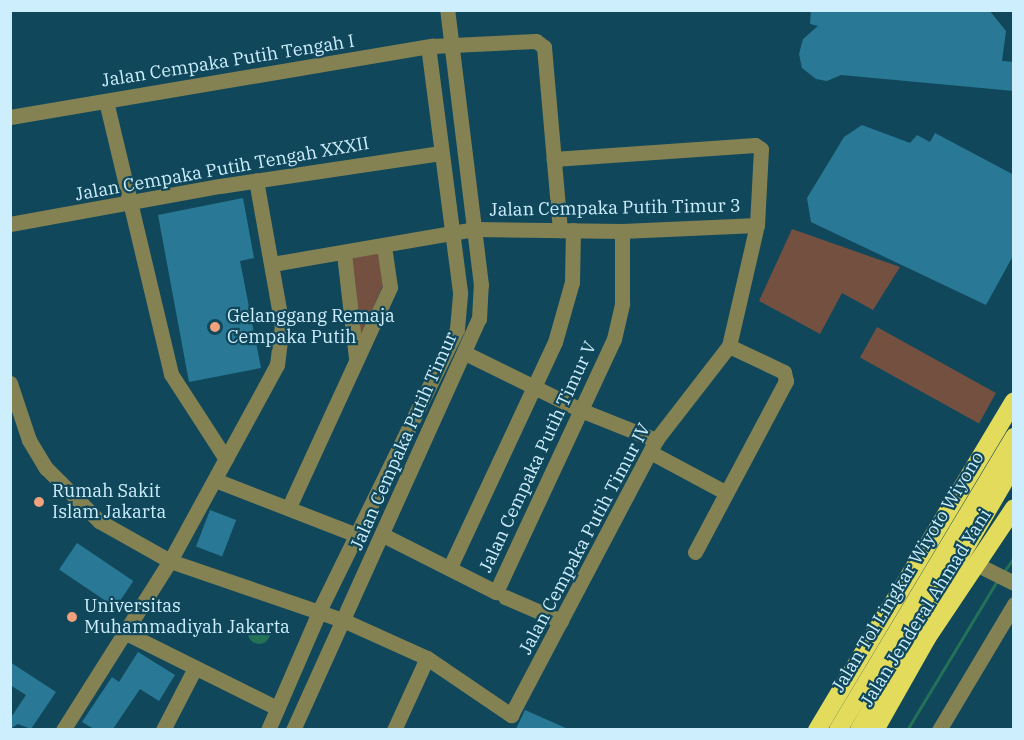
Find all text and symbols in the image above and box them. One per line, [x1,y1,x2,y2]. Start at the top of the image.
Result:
street label: Jalan Cempaka Putih Tengah I [100,30,356,92]
street label: Jalan Cempaka Putih Tengah XXXII [73,132,371,206]
street label: Jalan Cempaka Putih Timur 3 [489,195,741,221]
place label: Gelanggang Remaja Cempaka Putih [227,306,395,348]
marker: Gelanggang Remaja Cempaka Putih [208,320,222,334]
street label: Jalan Cempaka Putih Timur [346,329,462,553]
street label: Jalan Cempaka Putih Timur V [475,338,601,576]
street label: Jalan Cempaka Putih Timur IV [515,420,655,658]
street label: Jalan Tol Lingkar Wiyoto Wiyono [827,448,989,696]
place label: Rumah Sakit Islam Jakarta [52,481,166,524]
marker: Rumah Sakit Islam Jakarta [30,493,48,511]
street label: Jalan Jenderal Ahmad Yani [856,505,996,711]
place label: Universitas Muhammadiyah Jakarta [84,596,290,638]
marker: Universitas Muhammadiyah Jakarta [65,610,79,624]

